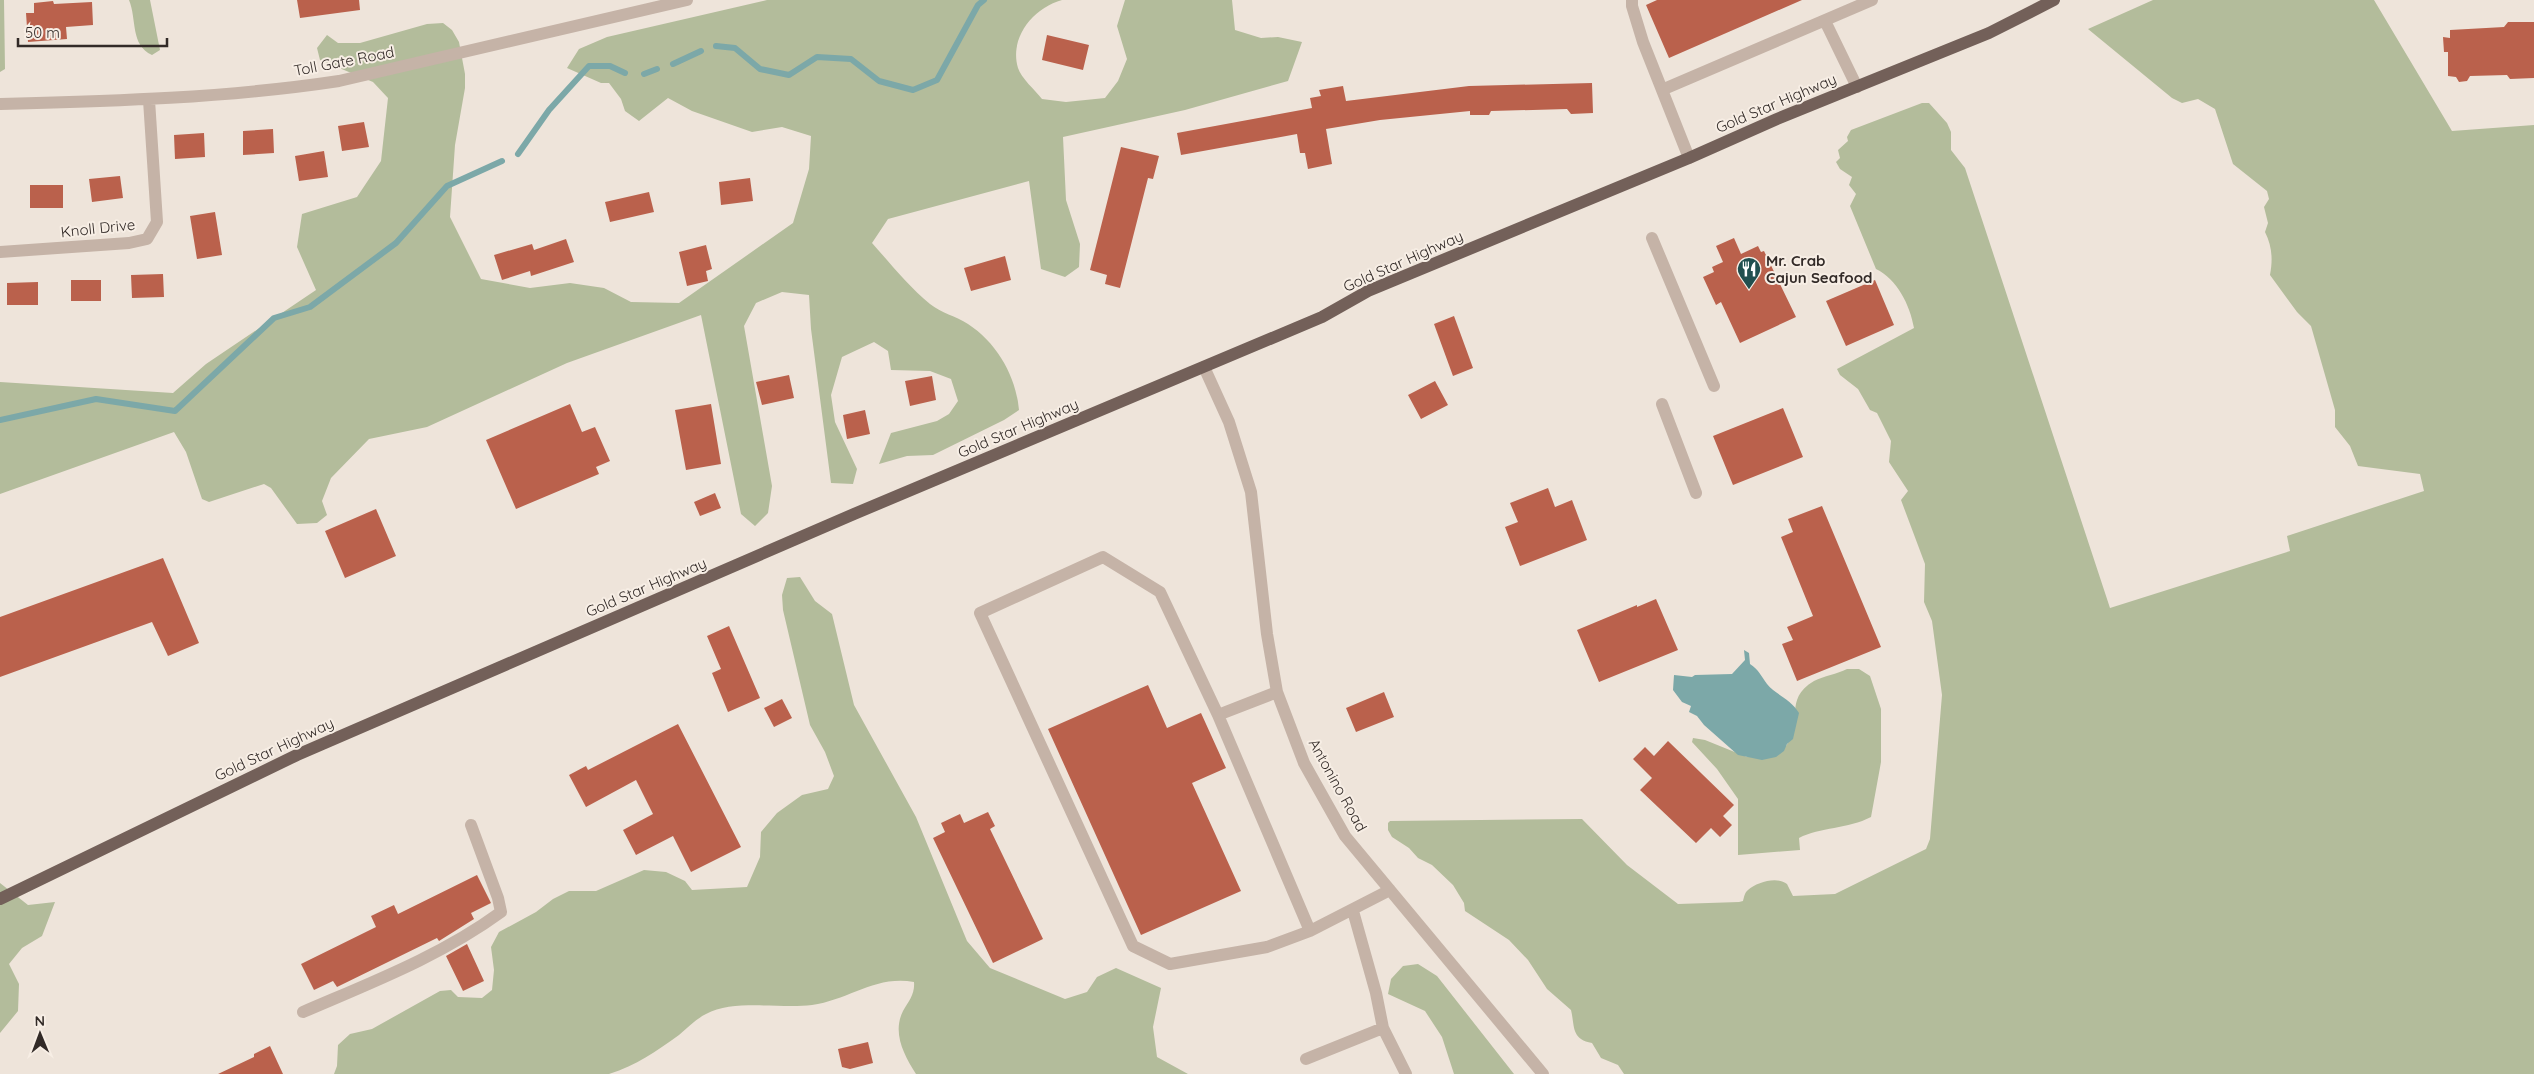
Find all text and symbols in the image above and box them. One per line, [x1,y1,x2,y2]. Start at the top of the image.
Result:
scale bar [18,15,166,47]
text: 50 m [25,23,60,42]
street label: Toll Gate Road [292,42,396,80]
street label: Gold Star Highway [1713,69,1839,137]
street label: Knoll Drive [60,215,136,241]
street label: Gold Star Highway [1340,226,1466,296]
place label: Mr. Crab Cajun Seafood [1766,251,1872,287]
restaurant icon: Mr. Crab Cajun Seafood [1736,256,1762,290]
street label: Gold Star Highway [955,394,1081,462]
street label: Gold Star Highway [583,553,709,621]
street label: Gold Star Highway [211,713,337,785]
street label: Antonino Road [1305,735,1371,835]
north arrow [15,1009,65,1059]
text: N [34,1012,45,1030]

